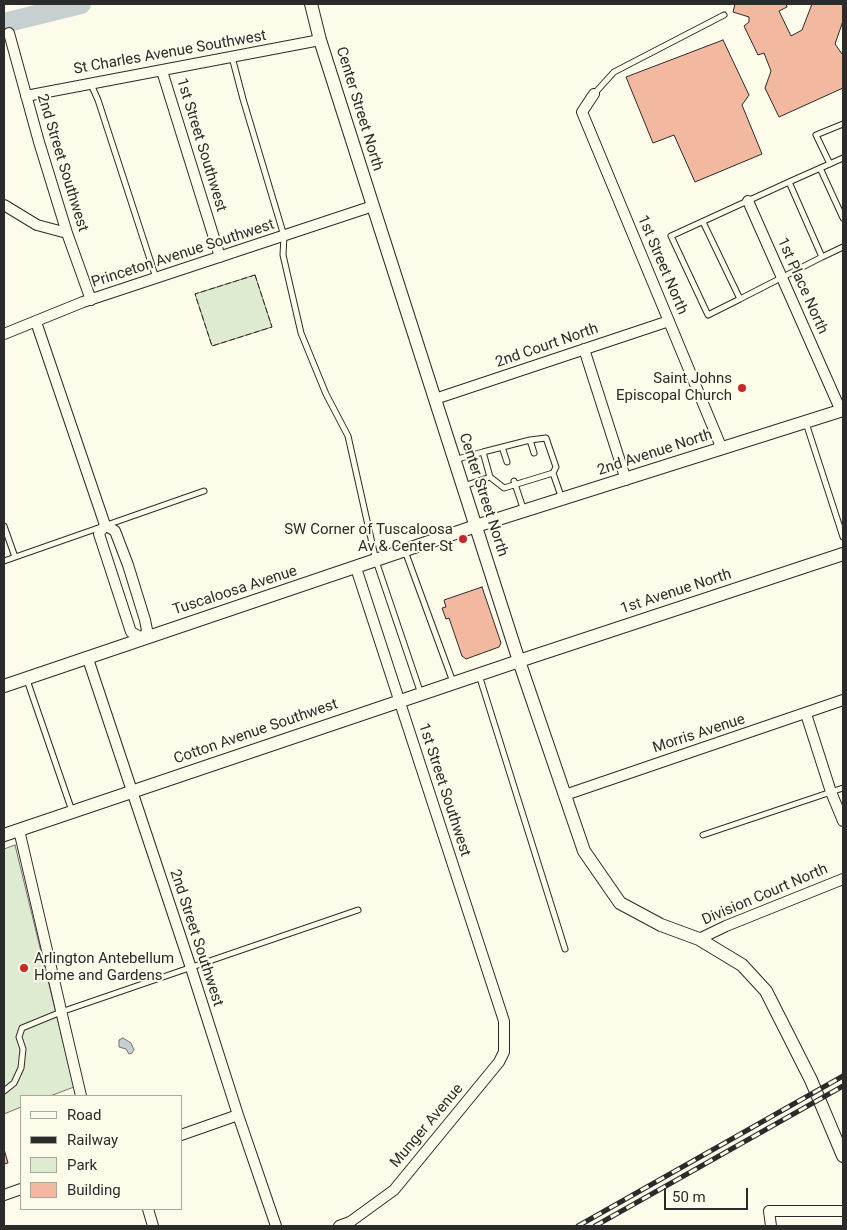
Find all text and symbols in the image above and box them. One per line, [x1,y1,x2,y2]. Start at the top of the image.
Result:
street label: St Charles Avenue Southwest [72,27,268,79]
street label: Center Street North [332,45,386,173]
street label: 1st Street Southwest [172,76,230,214]
street label: 2nd Street Southwest [32,92,92,234]
street label: 1st Street North [633,213,691,317]
street label: Princeton Avenue Southwest [89,216,277,292]
street label: 1st Place North [773,235,831,337]
street label: 2nd Court North [493,320,601,372]
place label: Saint Johns Episcopal Church [616,370,732,405]
marker: Saint Johns Episcopal Church [736,382,748,394]
street label: 2nd Avenue North [595,426,715,480]
street label: Center Street North [455,431,511,559]
place label: SW Corner of Tuscaloosa Av & Center St [284,521,453,556]
marker: SW Corner of Tuscaloosa Av & Center St [457,533,469,545]
street label: Tuscaloosa Avenue [171,562,299,620]
street label: 1st Avenue North [618,566,734,618]
street label: Cotton Avenue Southwest [172,695,340,769]
street label: Morris Avenue [651,711,747,757]
street label: 1st Street Southwest [414,721,474,859]
street label: Division Court North [699,860,831,930]
street label: 2nd Street Southwest [165,867,227,1009]
place label: Arlington Antebellum Home and Gardens [34,950,174,985]
marker: Arlington Antebellum Home and Gardens [18,962,30,974]
street label: Munger Avenue [387,1080,467,1172]
legend [20,1095,182,1210]
text: Road [67,1106,101,1124]
text: Railway [67,1131,118,1149]
text: Park [67,1156,97,1174]
scale bar [667,1178,751,1210]
text: Building [67,1181,121,1199]
text: 50 m [672,1188,706,1206]

